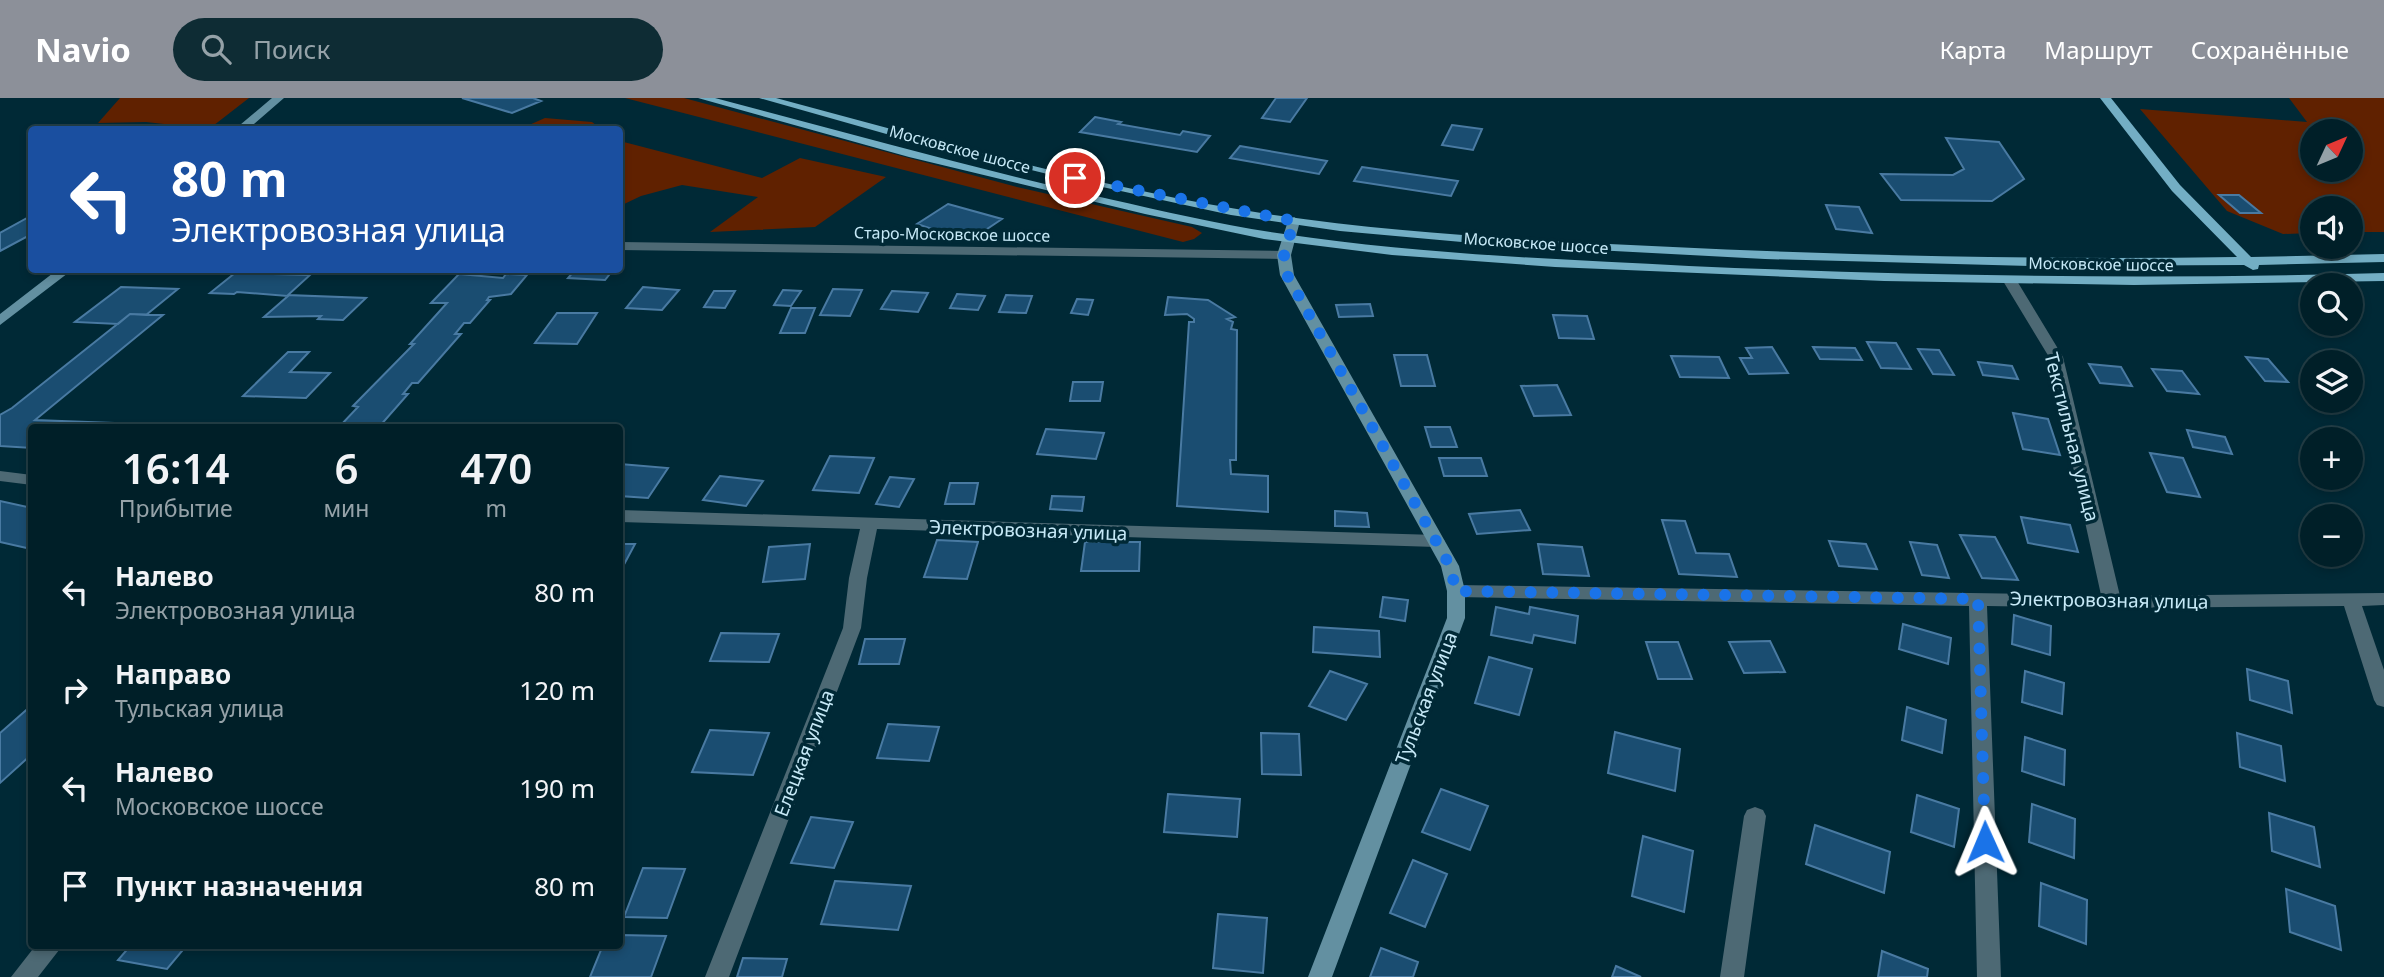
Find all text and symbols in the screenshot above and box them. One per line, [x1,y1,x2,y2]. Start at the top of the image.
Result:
search box [173,18,663,81]
text: Navio [35,27,131,72]
icon: search [197,30,235,68]
text: Поиск [253,31,330,67]
text: Карта [1939,33,2006,66]
text: Маршрут [2044,33,2153,66]
text: Сохранённые [2191,33,2349,66]
north arrow [2300,119,2362,182]
map controls [2300,119,2363,567]
street label: Московское шоссе [887,120,1033,178]
text: 80 m [171,145,288,211]
pin [1045,148,1105,208]
icon: left [56,154,147,245]
icon: arrive [1056,159,1094,197]
button: sound [2300,196,2363,259]
text: Электровозная улица [171,208,506,251]
street label: Старо-Московское шоссе [854,221,1050,247]
street label: Московское шоссе [1463,227,1609,259]
street label: Московское шоссе [2028,252,2174,276]
button: search [2300,273,2363,336]
street label: Текстильная улица [2038,350,2106,524]
button: layers [2300,350,2363,413]
button: + [2300,427,2363,490]
text: 16:14 [122,439,230,496]
text: 6 [334,439,358,496]
text: 470 [460,439,532,496]
text: Прибытие [119,492,233,524]
text: мин [323,492,369,524]
text: m [485,492,507,524]
button: − [2300,504,2363,567]
street label: Электровозная улица [928,514,1128,546]
text: Налево [115,558,214,594]
icon: left [56,573,94,611]
text: 80 m [534,574,595,610]
street label: Электровозная улица [2009,585,2209,615]
text: Электровозная улица [115,594,356,626]
street label: Тульская улица [1389,628,1463,768]
text: Направо [115,656,231,692]
icon: right [56,671,94,709]
text: 120 m [519,672,595,708]
street label: Елецкая улица [768,686,840,820]
text: Тульская улица [115,692,284,724]
text: Налево [115,754,214,790]
icon: left [56,769,94,807]
text: 190 m [519,770,595,806]
text: Московское шоссе [115,790,324,822]
position arrow [1948,805,2022,879]
icon: arrive [56,867,94,905]
text: Пункт назначения [115,868,363,904]
text: 80 m [534,868,595,904]

